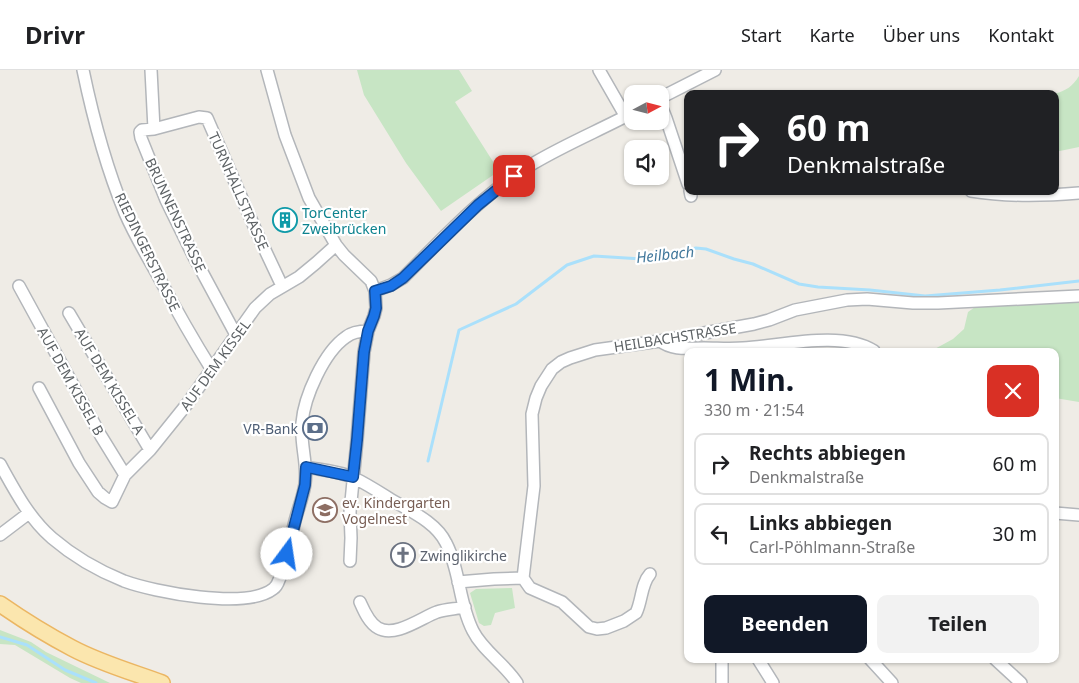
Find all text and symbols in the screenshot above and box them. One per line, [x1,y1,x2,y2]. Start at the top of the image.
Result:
text: Drivr [25,18,85,51]
text: Start [741,23,781,47]
text: Karte [809,23,855,47]
text: Über uns [883,23,960,47]
text: Kontakt [988,23,1054,47]
north arrow [624,85,669,130]
map controls [624,85,669,185]
text: 60 m [787,104,870,151]
icon: right [704,110,769,175]
street label: TURNHALLSTRASSE [204,129,274,253]
button: sound [624,140,669,185]
text: Denkmalstraße [787,149,945,179]
street label: BRUNNENSTRASSE [141,155,211,275]
pin [493,155,535,197]
icon: arrive [500,162,528,190]
street label: RIEDINGERSTRASSE [111,189,185,315]
place label: TorCenter Zweibrücken [302,203,386,238]
building icon: TorCenter Zweibrücken [272,207,298,233]
water label: Heilbach [635,241,695,267]
street label: AUF DEM KISSEL [175,316,255,414]
street label: HEILBACHSTRASSE [613,318,737,356]
street label: AUF DEM KISSEL B [33,323,109,439]
street label: AUF DEM KISSEL A [71,324,149,438]
text: 1 Min. [704,359,794,400]
button: close [987,365,1039,417]
text: 330 m · 21:54 [704,399,804,421]
bank icon: VR-Bank [302,415,328,441]
place label: VR-Bank [243,419,299,438]
text: Rechts abbiegen [749,440,906,466]
icon: right [706,450,734,478]
text: 60 m [993,451,1037,477]
text: Denkmalstraße [749,466,864,488]
place label: ev. Kindergarten Vogelnest [342,493,451,528]
school or university icon: ev. Kindergarten Vogelnest [312,497,338,523]
text: Links abbiegen [749,510,892,536]
icon: left [706,520,734,548]
text: 30 m [993,521,1037,547]
position arrow [260,527,312,579]
text: Carl-Pöhlmann-Straße [749,536,915,558]
church icon: Zwinglikirche [390,542,416,568]
place label: Zwinglikirche [420,546,507,565]
button: Beenden [704,595,867,653]
button: Teilen [877,595,1039,653]

